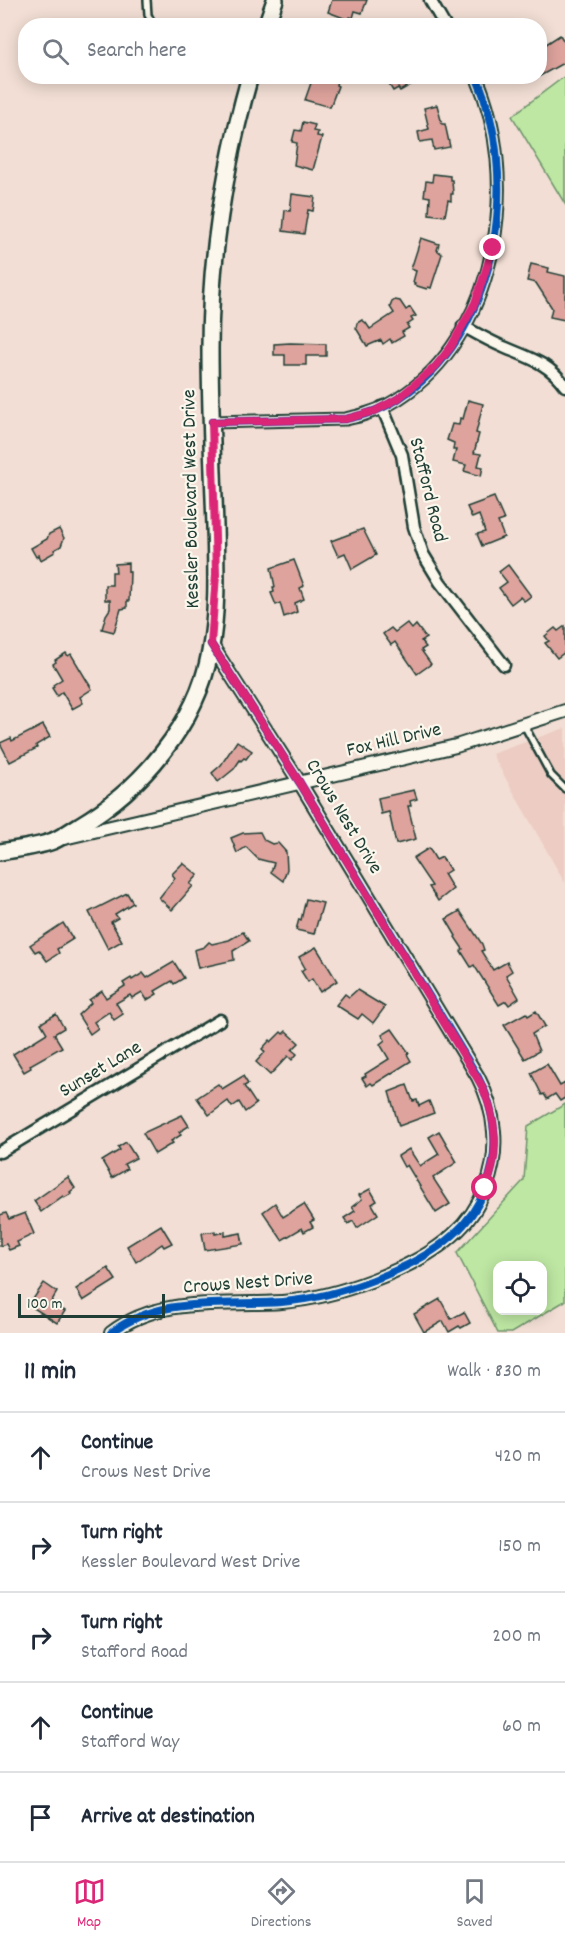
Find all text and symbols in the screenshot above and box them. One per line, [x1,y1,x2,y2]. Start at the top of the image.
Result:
search box [18,18,547,84]
icon: search [39,35,72,68]
text: Search here [87,36,186,67]
route end [479,234,505,260]
street label: Kessler Boulevard West Drive [176,389,208,609]
street label: Stafford Road [400,435,454,545]
street label: Fox Hill Drive [344,716,444,765]
street label: Crows Nest Drive [298,754,388,880]
street label: Sunset Lane [55,1034,148,1106]
route start [471,1174,497,1200]
map controls [493,1261,547,1315]
button: locate [493,1261,547,1315]
street label: Crows Nest Drive [182,1265,314,1302]
scale bar [18,1291,165,1318]
text: 100 m [27,1293,63,1316]
text: 11 min [24,1354,76,1391]
text: Walk · 830 m [447,1358,541,1386]
text: Continue [81,1428,153,1459]
icon: ahead [24,1441,57,1474]
text: 420 m [495,1443,541,1471]
text: Crows Nest Drive [81,1459,211,1487]
text: Turn right [81,1518,163,1549]
icon: right [24,1531,57,1564]
text: 150 m [498,1533,541,1561]
text: Kessler Boulevard West Drive [81,1549,300,1577]
text: Turn right [81,1608,163,1639]
icon: right [24,1621,57,1654]
text: 200 m [492,1623,541,1651]
text: Stafford Road [81,1639,188,1667]
text: Continue [81,1698,153,1729]
icon: ahead [24,1711,57,1744]
text: 60 m [502,1713,541,1741]
text: Stafford Way [81,1729,179,1757]
icon: arrive [24,1801,57,1834]
text: Arrive at destination [81,1802,255,1833]
tab: Map [73,1875,106,1934]
tab: Directions [251,1875,311,1934]
tab: Saved [457,1875,492,1934]

